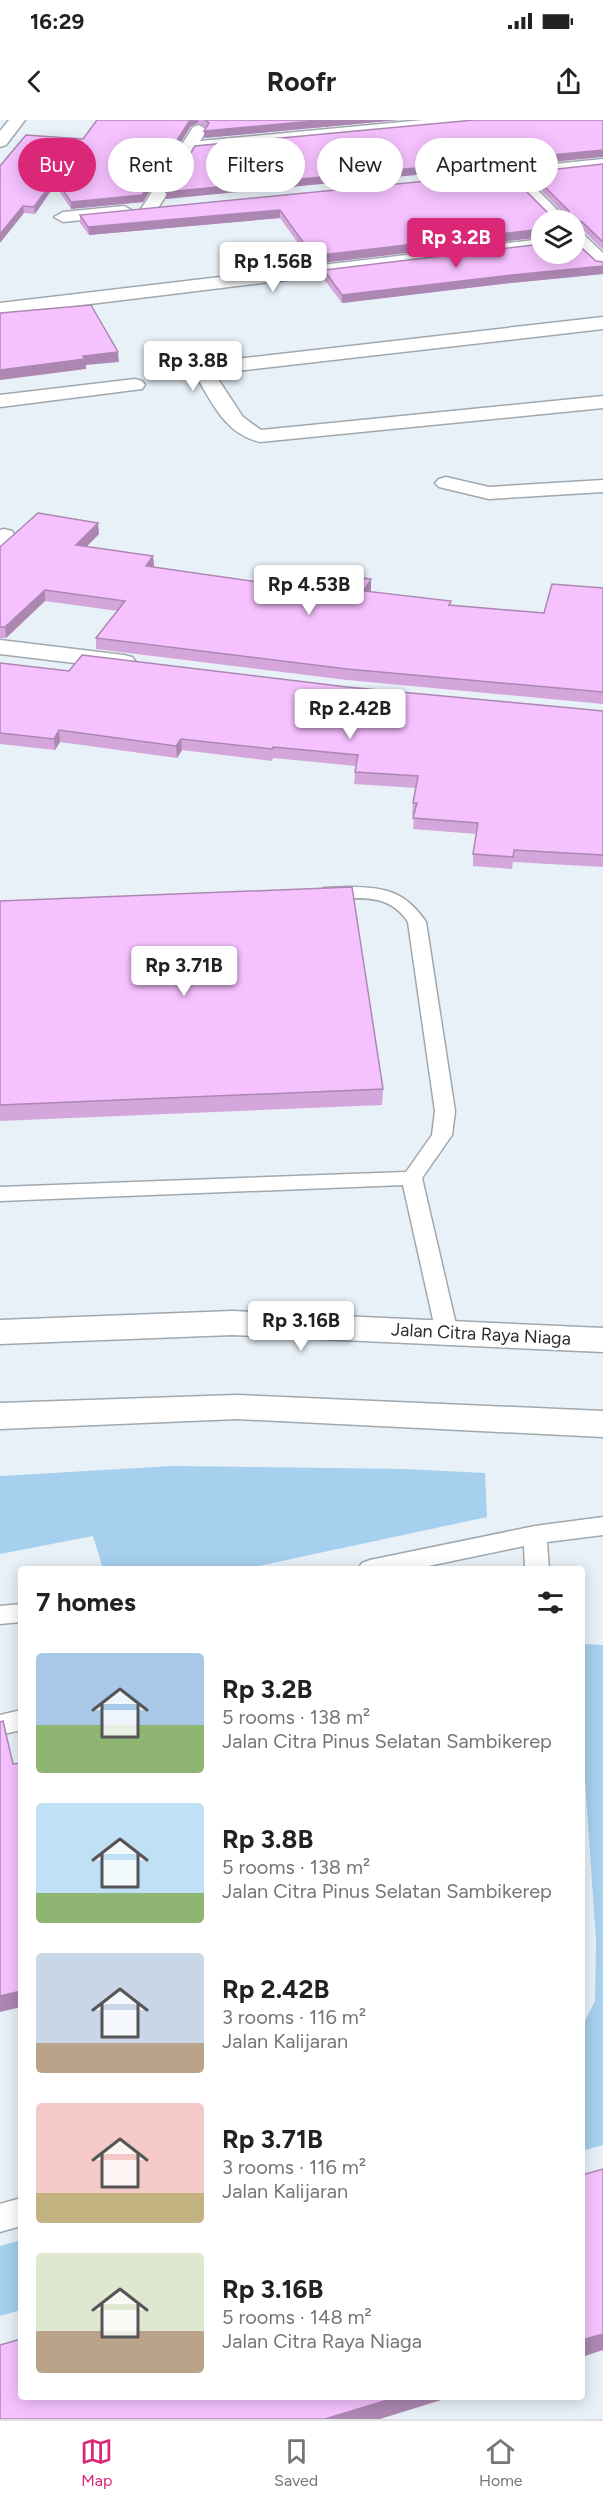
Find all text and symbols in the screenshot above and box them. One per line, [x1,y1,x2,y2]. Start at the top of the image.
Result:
text: 16:29 [30,8,84,35]
icon: back [18,65,51,98]
text: Roofr [267,65,336,98]
icon: share [552,65,585,98]
chip: Buy [18,138,96,192]
chip: Rent [108,138,194,192]
chip: Filters [206,138,305,192]
chip: New [317,138,403,192]
chip: Apartment [415,138,558,192]
map controls [531,210,585,264]
button: layers [531,210,585,264]
pin: Rp 3.2B [401,218,511,269]
text: Rp 3.2B [421,225,491,249]
pin: Rp 1.56B [211,242,335,293]
text: Rp 1.56B [234,249,312,273]
pin: Rp 3.8B [138,341,248,392]
text: Rp 3.8B [158,348,228,372]
pin: Rp 4.53B [247,565,371,616]
text: Rp 4.53B [268,572,350,596]
pin: Rp 2.42B [288,689,412,740]
text: Rp 2.42B [309,696,391,720]
pin: Rp 3.71B [122,946,246,997]
text: Rp 3.71B [145,953,223,977]
pin: Rp 3.16B [239,1301,363,1352]
text: Rp 3.16B [262,1308,340,1332]
street label: Jalan Citra Raya Niaga [391,1318,571,1350]
text: 7 homes [36,1586,136,1618]
icon: filters [534,1586,567,1619]
text: Rp 3.2B [222,1673,312,1705]
icon: home [84,1677,156,1749]
text: 5 rooms · 138 m² [222,1705,370,1729]
text: Jalan Citra Pinus Selatan Sambikerep [222,1729,552,1753]
text: Rp 3.8B [222,1823,313,1855]
icon: home [84,1827,156,1899]
text: 5 rooms · 138 m² [222,1855,370,1879]
text: Jalan Citra Pinus Selatan Sambikerep [222,1879,552,1903]
text: Rp 2.42B [222,1973,330,2005]
icon: home [84,1977,156,2049]
text: 3 rooms · 116 m² [222,2005,366,2029]
text: Jalan Kalijaran [222,2029,348,2053]
text: Rp 3.71B [222,2123,323,2155]
icon: home [84,2127,156,2199]
text: 3 rooms · 116 m² [222,2155,366,2179]
text: Jalan Kalijaran [222,2179,348,2203]
text: Rp 3.16B [222,2273,323,2305]
icon: home [84,2277,156,2349]
text: 5 rooms · 148 m² [222,2305,372,2329]
text: Jalan Citra Raya Niaga [222,2329,422,2353]
tab: Map [80,2435,113,2490]
tab: Saved [274,2435,318,2490]
tab: Home [479,2435,523,2490]

